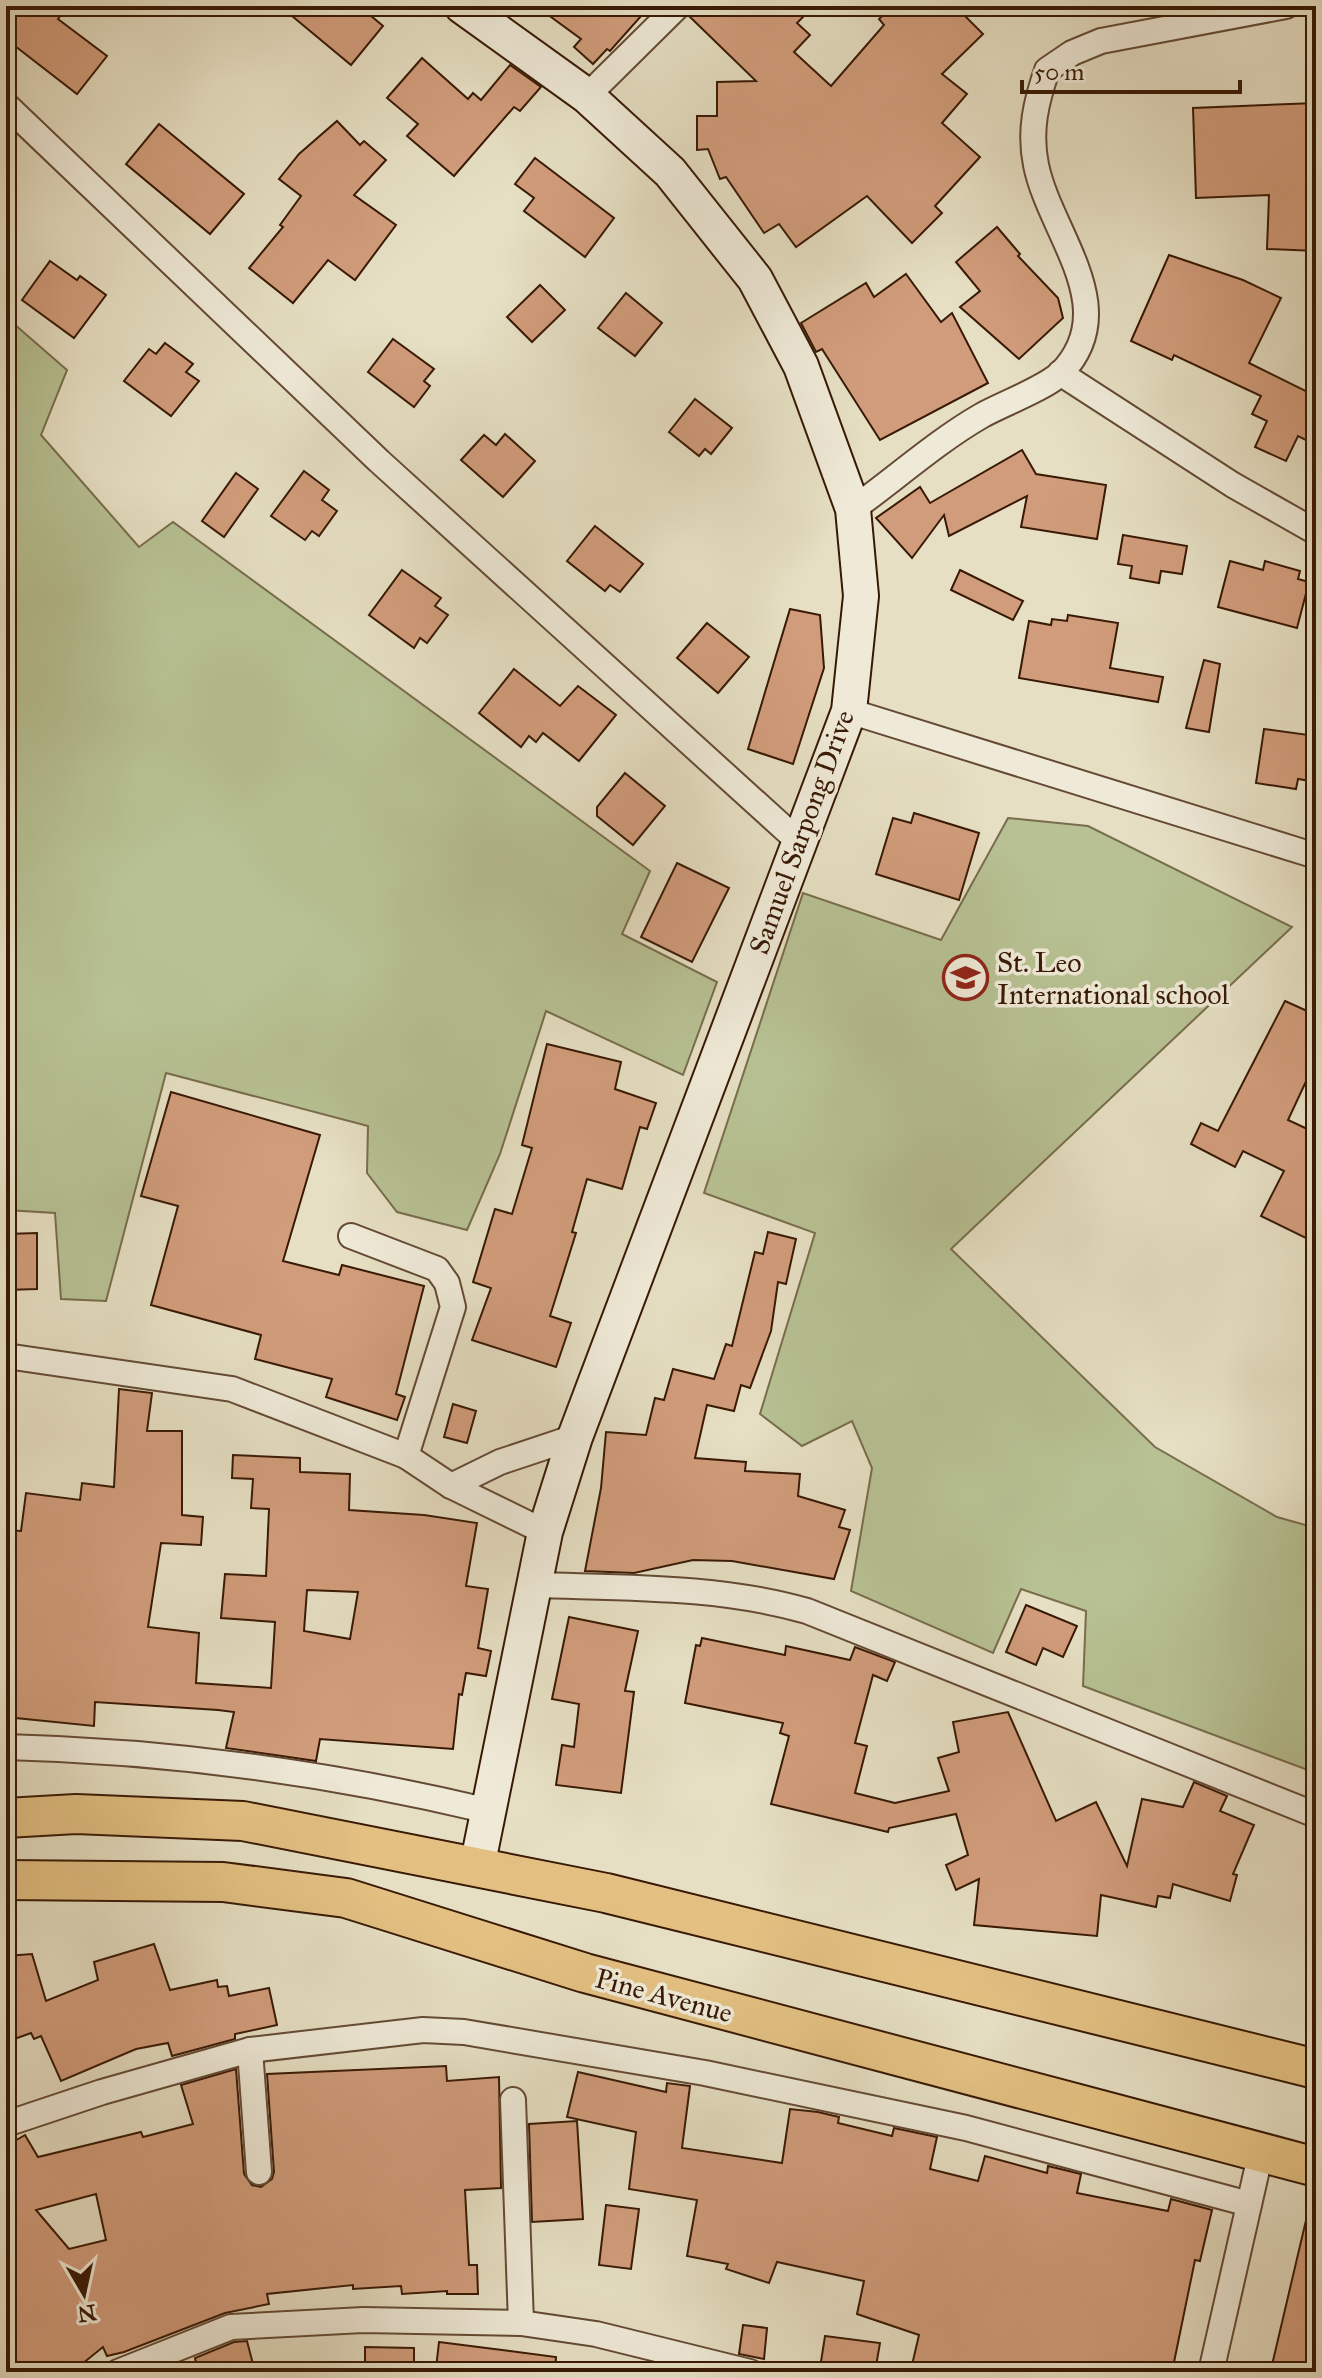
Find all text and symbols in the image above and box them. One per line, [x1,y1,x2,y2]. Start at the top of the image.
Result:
scale bar [1022,44,1240,94]
text: 50 m [1034,57,1084,87]
street label: Samuel Sarpong Drive [741,705,862,959]
place label: St. Leo International school [997,945,1229,1012]
school or university icon: St. Leo International school [942,954,990,1002]
street label: Pine Avenue [591,1960,736,2031]
north arrow [44,2254,124,2334]
text: N [75,2298,98,2328]

